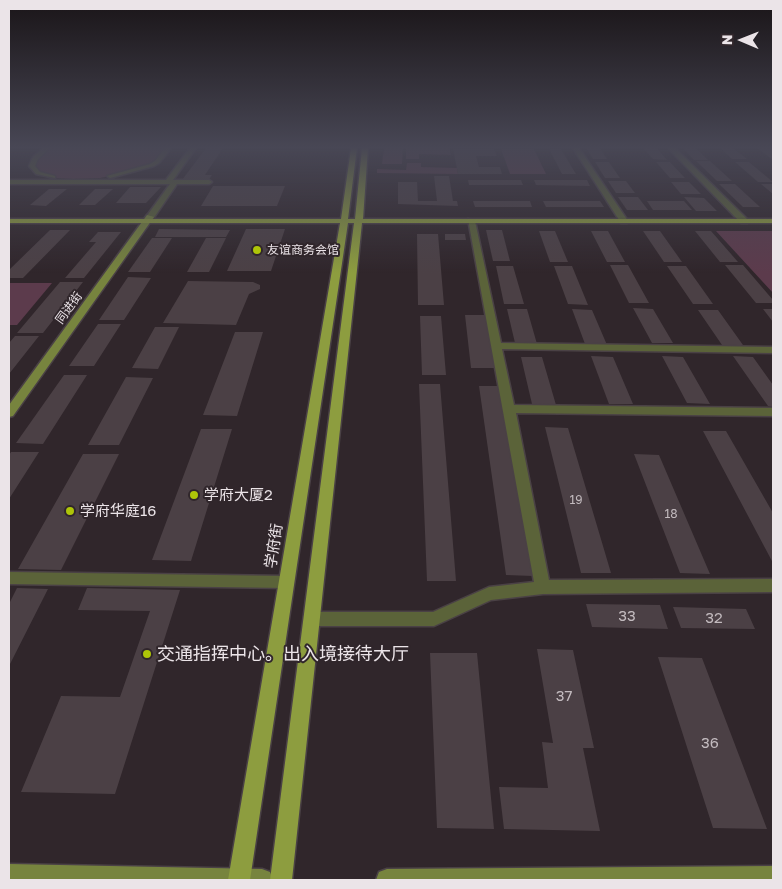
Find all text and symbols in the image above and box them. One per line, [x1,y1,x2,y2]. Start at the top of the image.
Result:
north arrow [717,15,767,65]
text: N [718,34,735,45]
place label: 友谊商务会馆 [267,243,339,257]
marker: 友谊商务会馆 [251,244,263,256]
street label: 同进街 [53,289,85,327]
place label: 学府大厦2 [204,486,273,504]
marker: 学府大厦2 [188,489,200,501]
house number: 19 [569,493,583,507]
place label: 学府华庭16 [80,502,156,520]
marker: 学府华庭16 [64,505,76,517]
house number: 18 [664,507,678,521]
street label: 学府街 [262,522,286,570]
house number: 33 [618,607,636,625]
house number: 32 [705,609,723,627]
place label: 交通指挥中心。出入境接待大厅 [157,643,409,665]
marker: 交通指挥中心。出入境接待大厅 [141,648,153,660]
house number: 37 [556,687,572,705]
house number: 36 [701,734,719,752]

